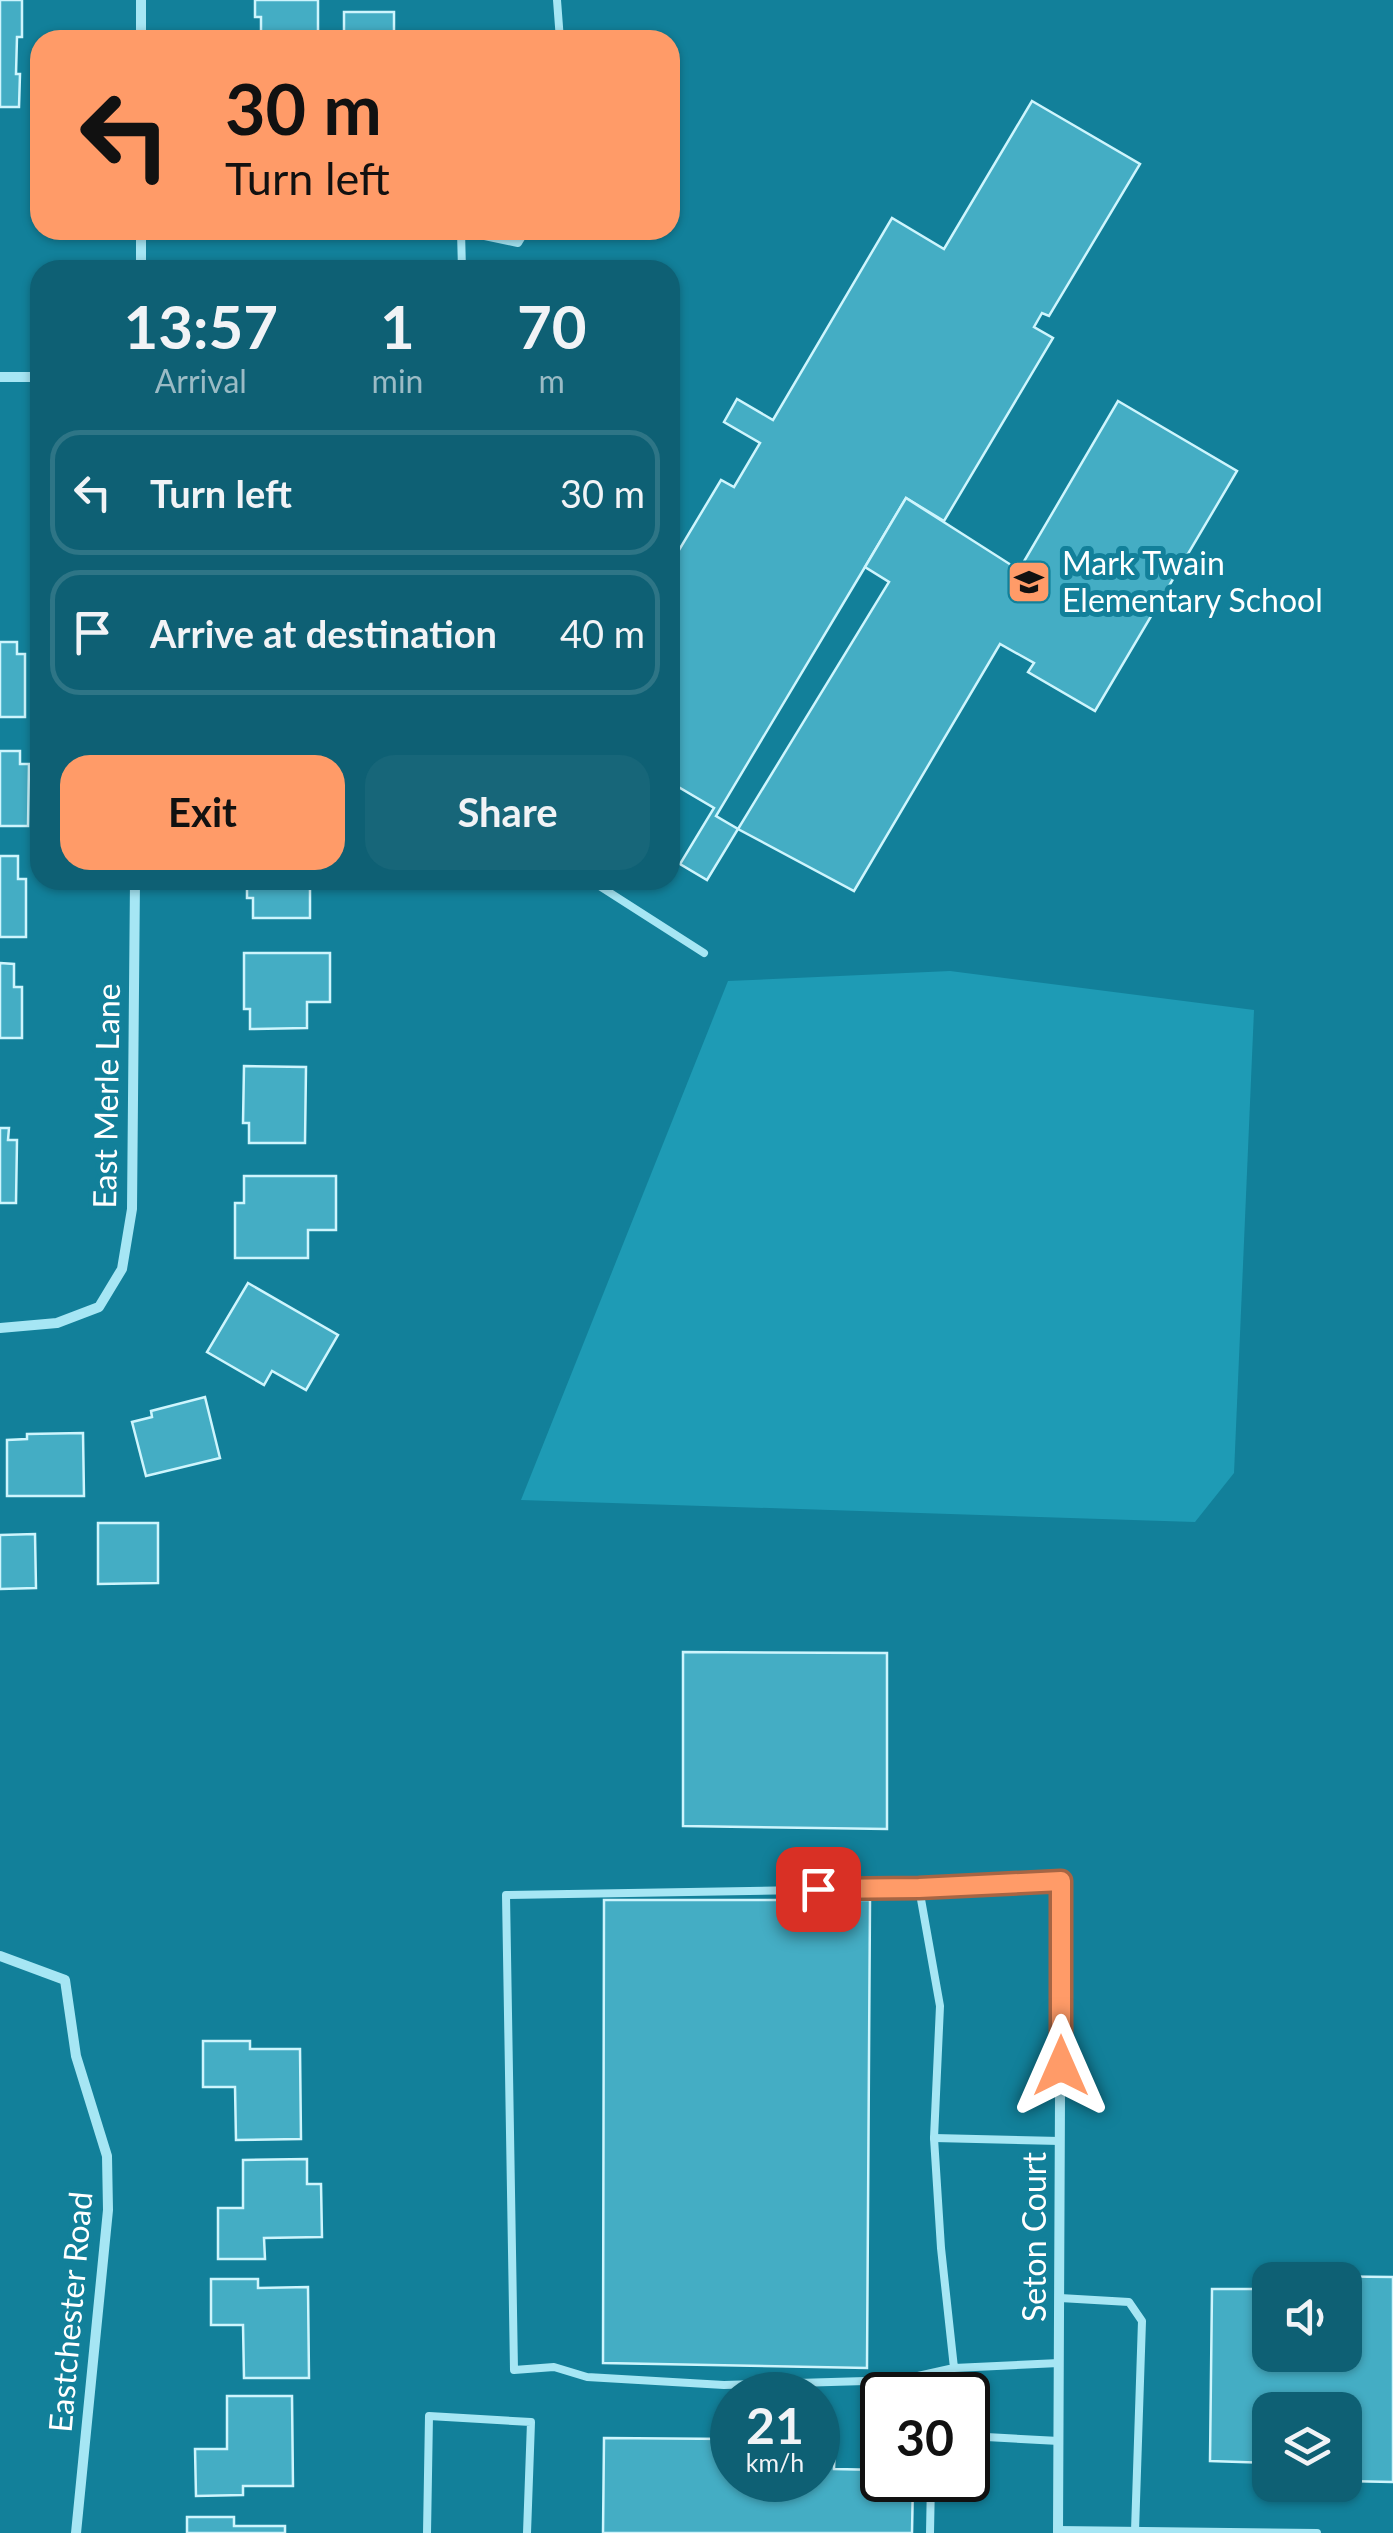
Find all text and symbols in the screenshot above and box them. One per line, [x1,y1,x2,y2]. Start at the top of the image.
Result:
text: 30 m [225,66,382,150]
icon: left [60,70,190,200]
text: Turn left [225,151,390,205]
text: 13:57 [123,290,278,362]
text: 1 [380,290,415,362]
text: 70 [517,290,587,362]
text: Arrival [155,361,247,400]
text: min [372,361,423,400]
text: m [539,361,565,400]
icon: left [65,465,120,520]
text: Turn left [150,470,292,516]
text: 30 m [560,470,645,516]
place label: Mark Twain Elementary School [1062,543,1323,619]
school or university icon: Mark Twain Elementary School [1006,559,1052,605]
icon: arrive [65,605,120,660]
text: Arrive at destination [150,610,497,656]
text: 40 m [560,610,645,656]
button: Exit [60,755,345,870]
button: Share [365,755,650,870]
street label: East Merle Lane [84,983,127,1209]
pin [776,1847,861,1932]
icon: arrive [791,1862,846,1917]
position arrow [1009,2014,1113,2118]
street label: Seton Court [1014,2152,1053,2322]
street label: Eastchester Road [40,2190,99,2434]
map controls [1252,2262,1362,2502]
button: sound [1252,2262,1362,2372]
speed limit sign: 30 [860,2372,990,2502]
button: layers [1252,2392,1362,2502]
text: 21 [746,2395,804,2455]
text: km/h [746,2447,804,2477]

